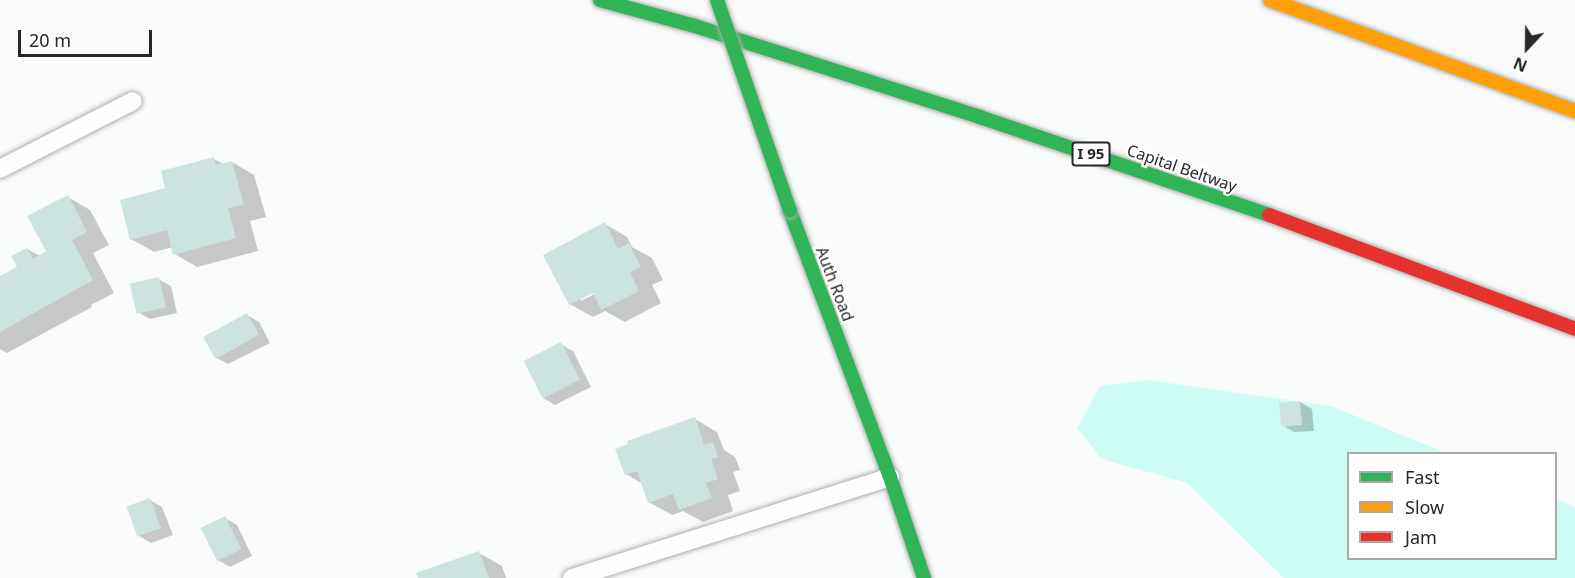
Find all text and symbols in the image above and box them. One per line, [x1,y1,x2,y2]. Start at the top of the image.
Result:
scale bar [21,18,154,56]
north arrow [1497,18,1557,78]
text: 20 m [29,28,71,52]
text: N [1510,52,1530,77]
street label: Capital Beltway [1124,140,1240,196]
road number: I 95 [1072,142,1110,166]
street label: Auth Road [812,244,858,324]
legend [1347,452,1557,560]
text: Fast [1405,465,1440,489]
text: Slow [1405,495,1444,519]
text: Jam [1405,525,1437,549]

